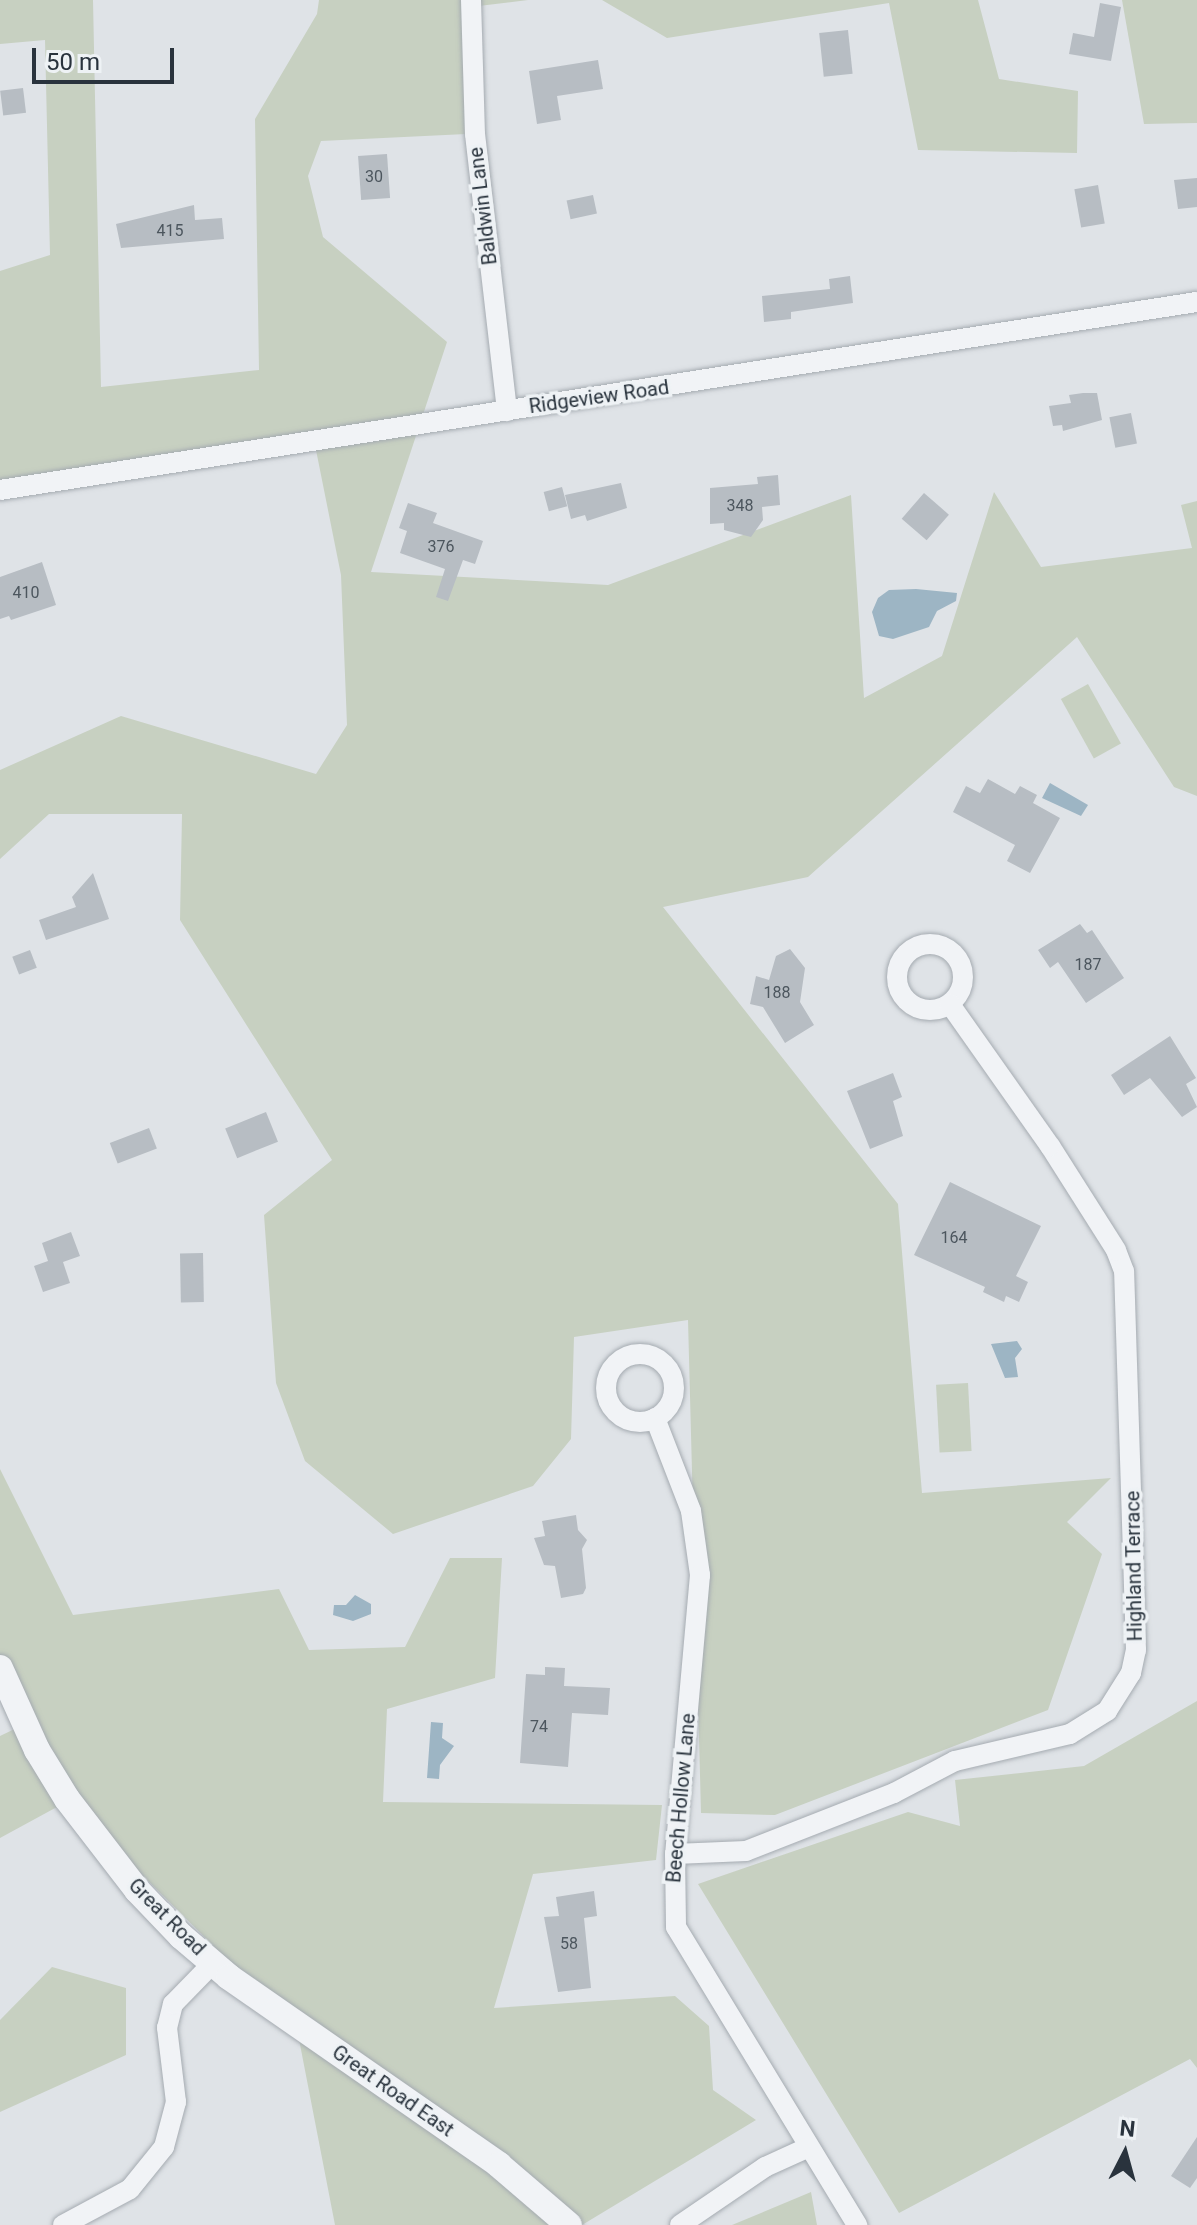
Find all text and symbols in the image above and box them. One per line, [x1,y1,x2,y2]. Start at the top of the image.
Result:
scale bar [36,32,178,82]
text: 50 m [46,48,100,76]
street label: Baldwin Lane [464,146,502,266]
house number: 30 [365,167,383,187]
house number: 415 [157,221,183,241]
street label: Ridgeview Road [527,375,671,419]
house number: 348 [727,496,753,516]
house number: 376 [428,537,454,557]
house number: 410 [13,583,39,603]
house number: 187 [1075,955,1101,975]
house number: 188 [764,983,790,1003]
house number: 164 [941,1228,967,1248]
street label: Highland Terrace [1121,1490,1147,1642]
street label: Beech Hollow Lane [662,1712,700,1884]
house number: 74 [530,1717,548,1737]
street label: Great Road [123,1873,211,1961]
house number: 58 [560,1934,578,1954]
street label: Great Road East [327,2040,459,2142]
north arrow [1085,2113,1165,2193]
text: N [1119,2115,1137,2142]

